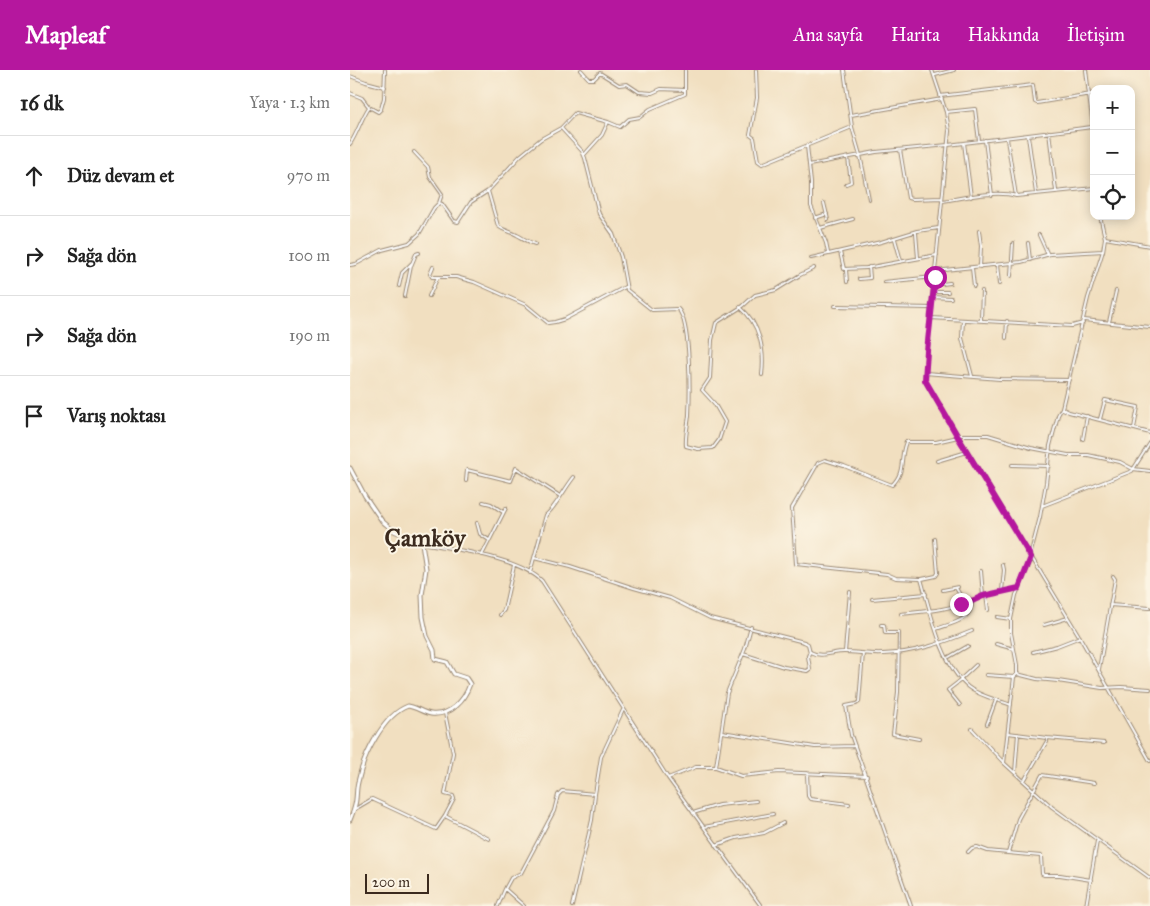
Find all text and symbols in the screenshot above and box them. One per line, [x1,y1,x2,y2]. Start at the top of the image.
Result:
text: Mapleaf [25,20,106,50]
text: Ana sayfa [794,24,863,46]
text: Harita [891,24,940,46]
text: Hakkında [968,24,1039,46]
text: İletişim [1067,24,1125,46]
map controls [1090,85,1135,220]
button: + [1090,85,1135,130]
text: 16 dk [20,90,64,116]
text: Yaya · 1.3 km [249,93,330,112]
button: − [1090,130,1135,175]
icon: ahead [20,162,48,190]
text: Düz devam et [67,164,174,187]
text: 970 m [287,166,330,185]
button: locate [1090,175,1135,220]
icon: right [20,242,48,270]
text: Sağa dön [67,244,136,267]
text: 100 m [288,246,330,265]
route start [924,266,947,289]
icon: right [20,322,48,350]
text: Sağa dön [67,324,136,347]
text: 190 m [289,326,330,345]
icon: arrive [20,402,48,430]
text: Varış noktası [67,404,166,427]
district label: Çamköy [385,523,467,553]
route end [950,593,973,616]
scale bar [365,871,429,894]
text: 200 m [372,874,410,891]

